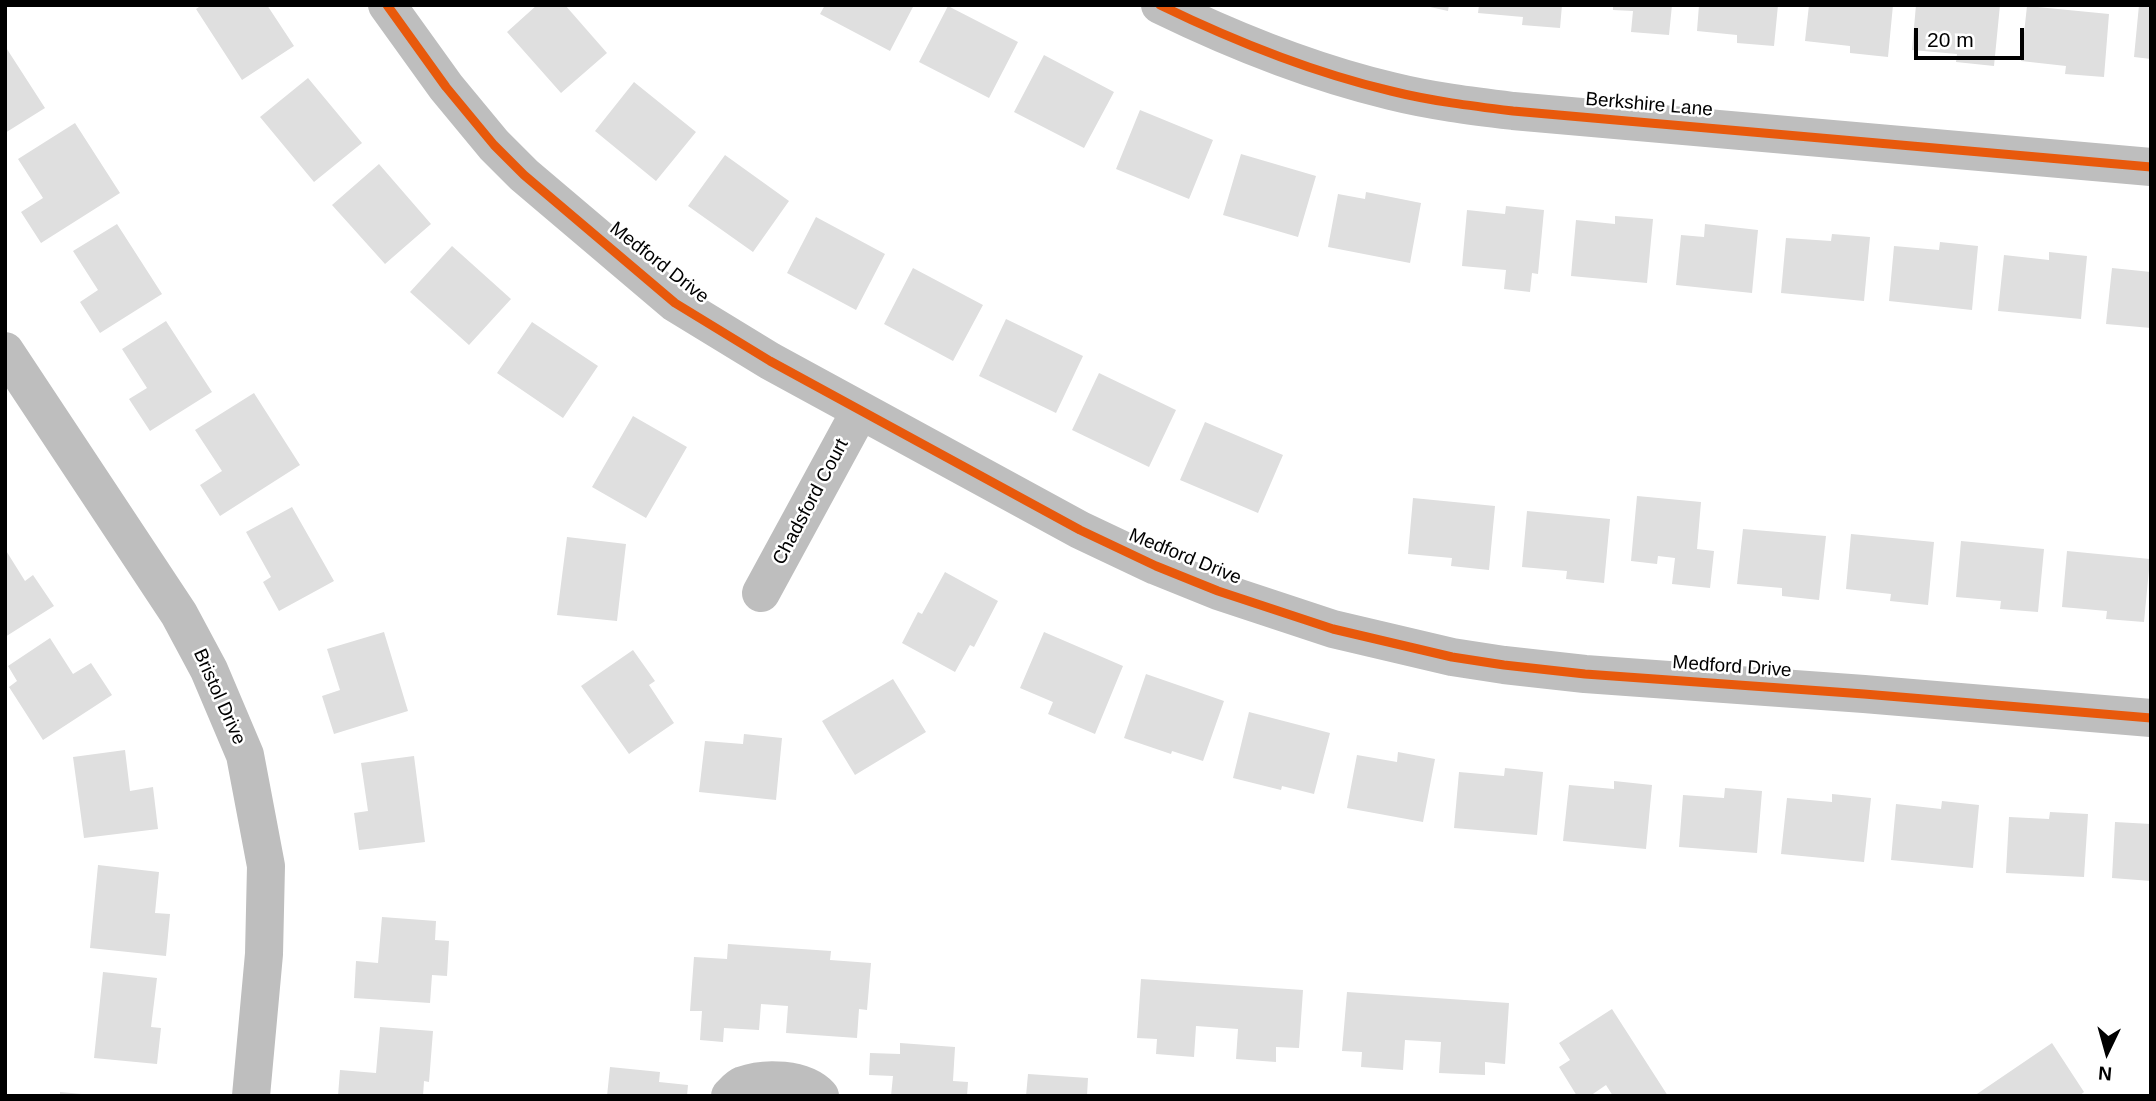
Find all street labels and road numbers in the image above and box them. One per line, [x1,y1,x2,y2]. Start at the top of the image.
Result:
street label: Berkshire Lane [1584,88,1714,122]
street label: Medford Drive [605,217,713,309]
street label: Chadsford Court [768,435,854,569]
street label: Medford Drive [1125,524,1245,590]
street label: Bristol Drive [188,646,250,748]
street label: Medford Drive [1672,651,1792,683]

